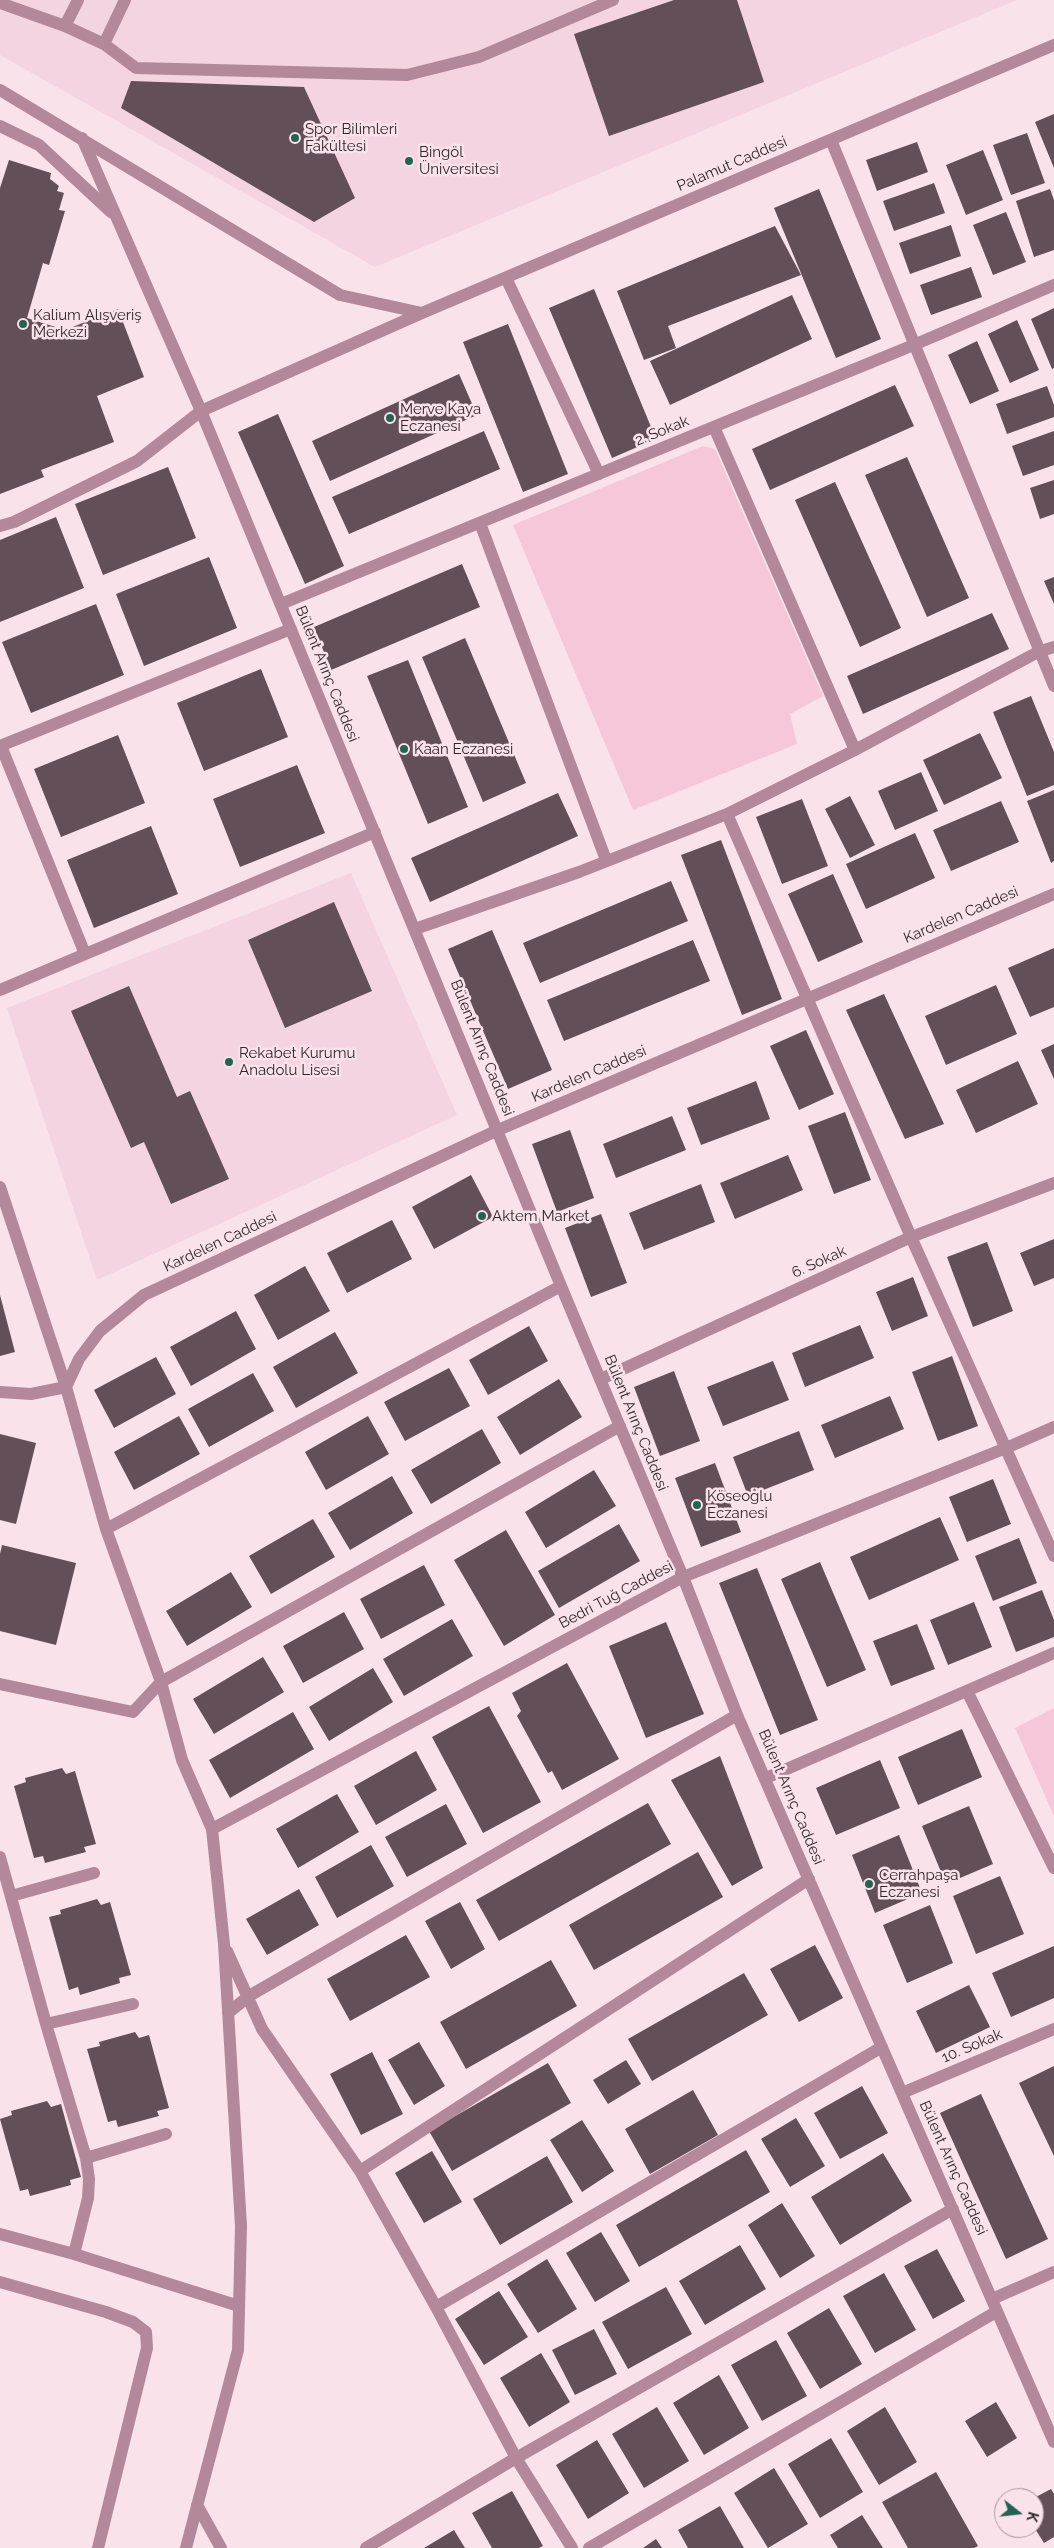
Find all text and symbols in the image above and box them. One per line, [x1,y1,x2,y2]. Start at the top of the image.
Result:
place label: Spor Bilimleri Fakültesi [305,120,397,155]
marker: Spor Bilimleri Fakültesi [289,132,301,144]
street label: Palamut Caddesi [674,133,790,195]
place label: Bingöl Üniversitesi [419,143,499,178]
marker: Bingöl Üniversitesi [403,155,415,167]
place label: Kalium Alışveriş Merkezi [33,306,142,341]
marker: Kalium Alışveriş Merkezi [17,318,29,330]
place label: Merve Kaya Eczanesi [400,400,481,435]
marker: Merve Kaya Eczanesi [384,412,396,424]
street label: 2. Sokak [632,412,692,450]
street label: Bülent Arınç Caddesi [291,603,363,745]
place label: Kaan Eczanesi [414,740,513,758]
marker: Kaan Eczanesi [398,743,410,755]
street label: Kardelen Caddesi [901,883,1021,947]
street label: Bülent Arınç Caddesi [446,977,518,1119]
street label: Kardelen Caddesi [529,1042,649,1106]
place label: Rekabet Kurumu Anadolu Lisesi [239,1044,355,1079]
marker: Rekabet Kurumu Anadolu Lisesi [223,1056,235,1068]
place label: Aktem Market [492,1207,589,1225]
street label: Kardelen Caddesi [160,1208,280,1276]
marker: Aktem Market [476,1210,488,1222]
street label: 6. Sokak [789,1242,849,1282]
street label: Bülent Arınç Caddesi [600,1352,672,1494]
place label: Köseoğlu Eczanesi [707,1487,772,1522]
marker: Köseoğlu Eczanesi [691,1499,703,1511]
street label: Bedri Tuğ Caddesi [556,1557,676,1633]
street label: Bülent Arınç Caddesi [754,1727,828,1867]
place label: Cerrahpaşa Eczanesi [879,1866,958,1901]
marker: Cerrahpaşa Eczanesi [863,1878,875,1890]
street label: 10. Sokak [939,2025,1005,2067]
street label: Bülent Arınç Caddesi [915,2098,991,2238]
north arrow [994,2488,1044,2538]
text: K [1023,2510,1041,2524]

